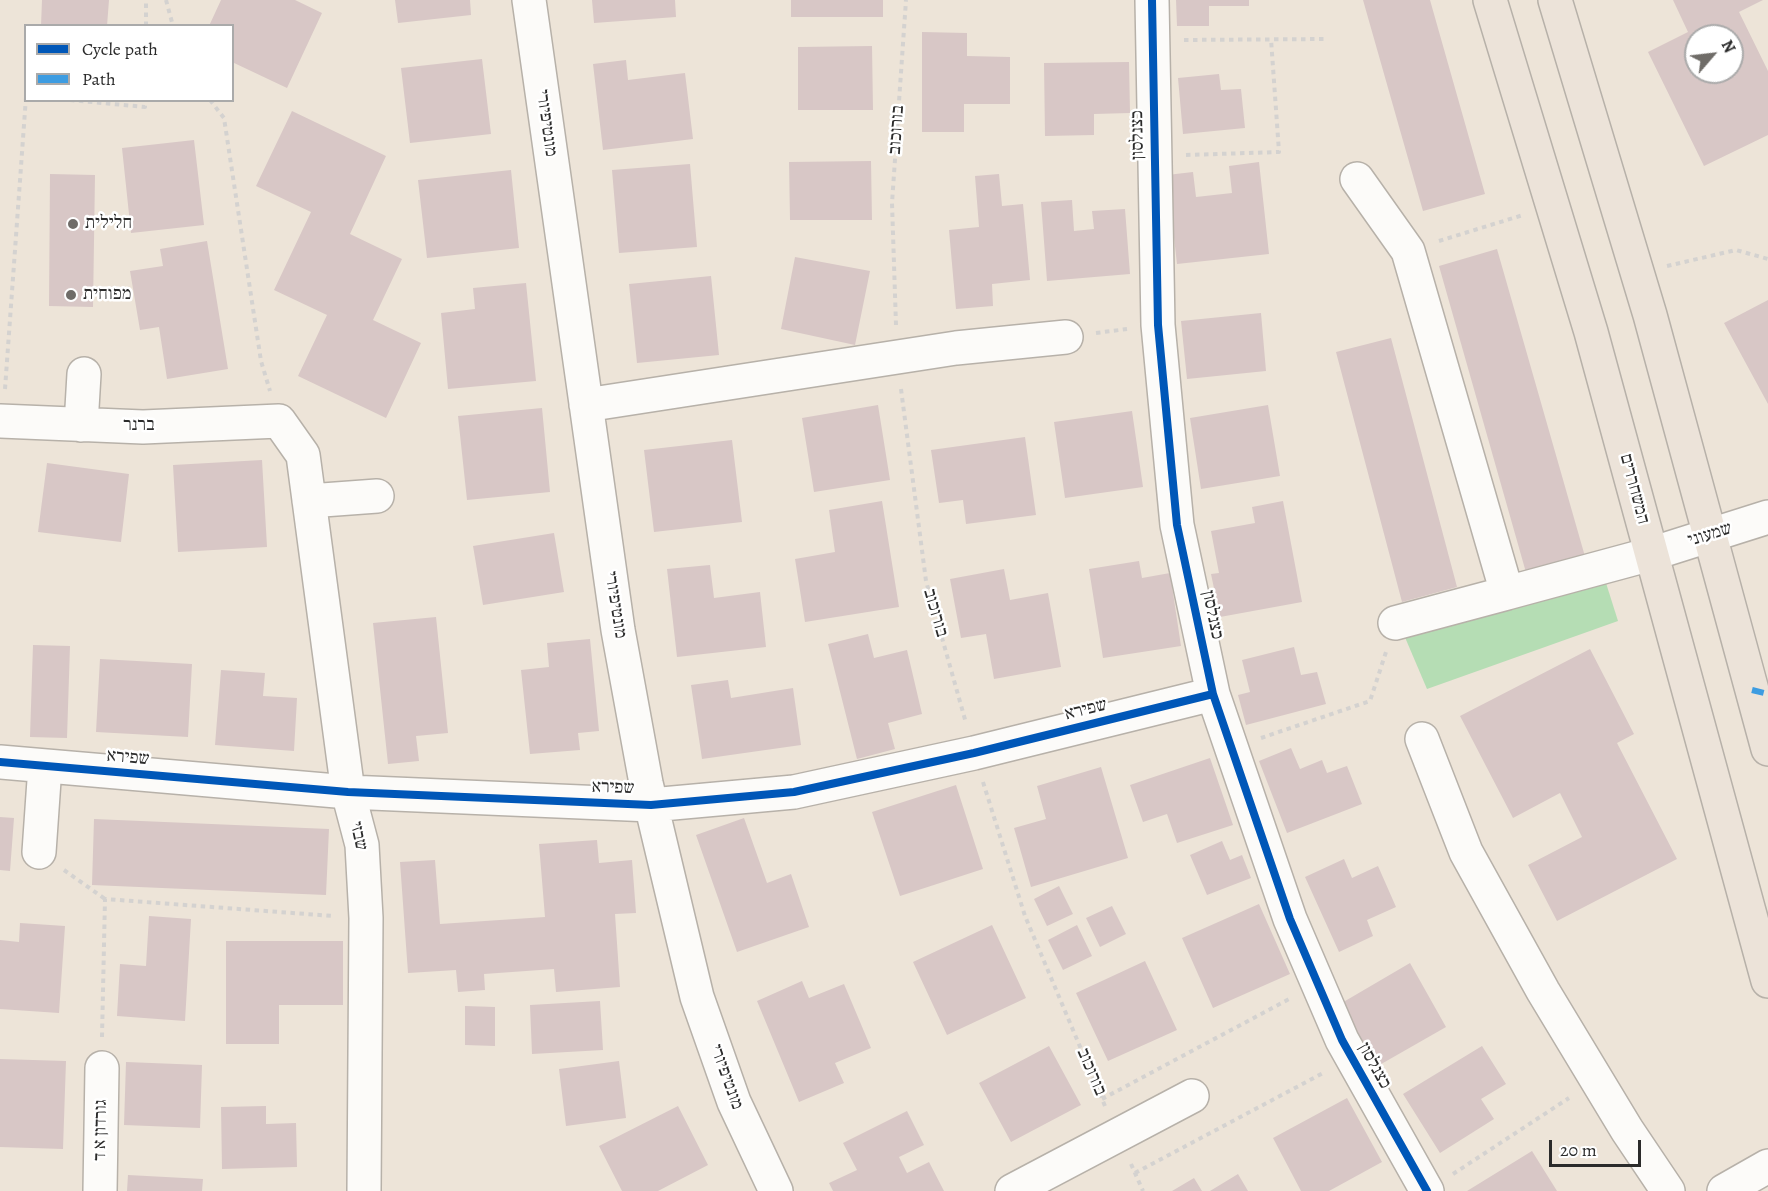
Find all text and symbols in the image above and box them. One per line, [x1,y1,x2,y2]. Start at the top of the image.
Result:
legend [24,24,234,102]
north arrow [1684,24,1744,84]
text: N [1716,36,1741,57]
text: Cycle path [82,37,158,61]
text: Path [82,67,116,91]
street label: מונטיפיורי [531,88,561,158]
street label: בורוכוב [885,105,909,155]
street label: כצנלסון [1127,110,1149,160]
place label: חלילית [85,213,132,235]
marker: חלילית [66,217,80,231]
place label: מפוחית [83,284,131,306]
marker: מפוחית [64,288,78,302]
street label: ברנר [123,415,155,437]
street label: המשחררים [1614,451,1654,527]
street label: שמעוני [1685,518,1735,552]
street label: מונטיפיורי [599,570,631,640]
street label: בורוכוב [918,586,952,640]
street label: כצנלסון [1196,589,1228,641]
street label: שפירא [1063,694,1109,726]
street label: שפירא [106,745,150,771]
street label: שפירא [591,776,635,800]
street label: שבזי [344,819,372,853]
street label: כצנלסון [1353,1039,1395,1093]
street label: מונטיפיורי [704,1042,748,1112]
street label: בורוכוב [1071,1045,1111,1099]
street label: גורדון א ד [90,1099,112,1161]
scale bar [1552,1128,1644,1166]
text: 20 m [1560,1138,1597,1162]

